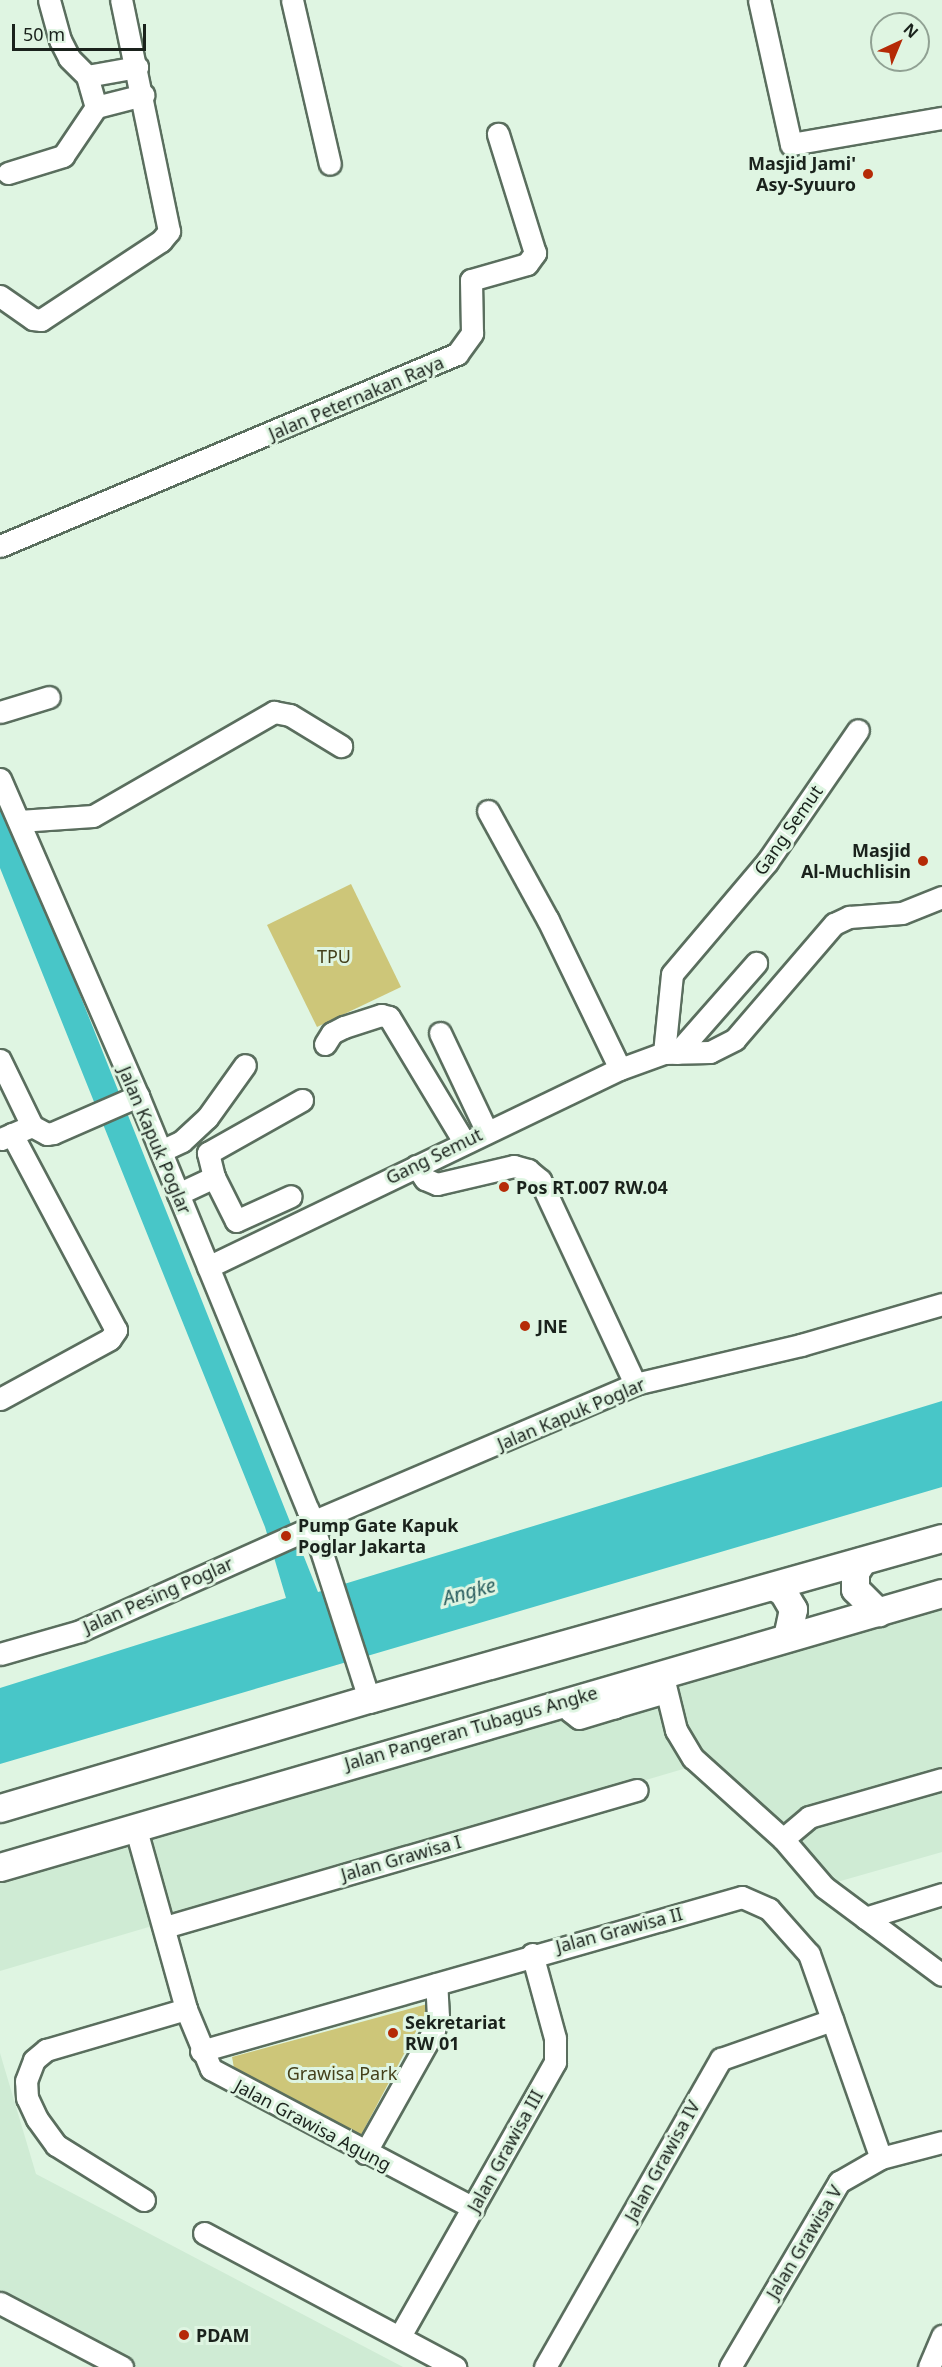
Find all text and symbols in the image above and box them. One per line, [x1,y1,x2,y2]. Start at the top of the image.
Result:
scale bar [15,12,148,50]
north arrow [870,12,930,72]
text: N [899,18,923,43]
text: 50 m [23,22,65,46]
place label: Masjid Jami' Asy-Syuuro [748,153,856,195]
marker: Masjid Jami' Asy-Syuuro [861,167,875,181]
street label: Jalan Peternakan Raya [265,351,447,445]
street label: Gang Semut [749,781,827,879]
place label: Masjid Al-Muchlisin [801,840,911,882]
marker: Masjid Al-Muchlisin [916,854,930,868]
park label: TPU [317,945,351,967]
street label: Jalan Kapuk Poglar [114,1063,196,1217]
street label: Gang Semut [382,1123,486,1189]
place label: Pos RT.007 RW.04 [516,1176,668,1198]
marker: Pos RT.007 RW.04 [497,1180,511,1194]
place label: JNE [537,1315,568,1337]
marker: JNE [518,1319,532,1333]
street label: Jalan Kapuk Poglar [494,1373,648,1455]
place label: Pump Gate Kapuk Poglar Jakarta [298,1515,459,1558]
marker: Pump Gate Kapuk Poglar Jakarta [279,1529,293,1543]
street label: Jalan Pesing Poglar [80,1552,236,1638]
water label: Angke [440,1572,498,1610]
street label: Jalan Pangeran Tubagus Angke [342,1681,600,1775]
street label: Jalan Grawisa I [338,1831,464,1885]
street label: Jalan Grawisa II [553,1903,685,1957]
place label: Sekretariat RW 01 [405,2012,506,2054]
marker: Sekretariat RW 01 [386,2026,400,2040]
park label: Grawisa Park [287,2062,397,2084]
street label: Jalan Grawisa Agung [231,2075,395,2175]
street label: Jalan Grawisa III [463,2086,547,2216]
street label: Jalan Grawisa IV [620,2097,704,2225]
street label: Jalan Grawisa V [762,2181,846,2303]
place label: PDAM [196,2324,249,2346]
marker: PDAM [177,2328,191,2342]

